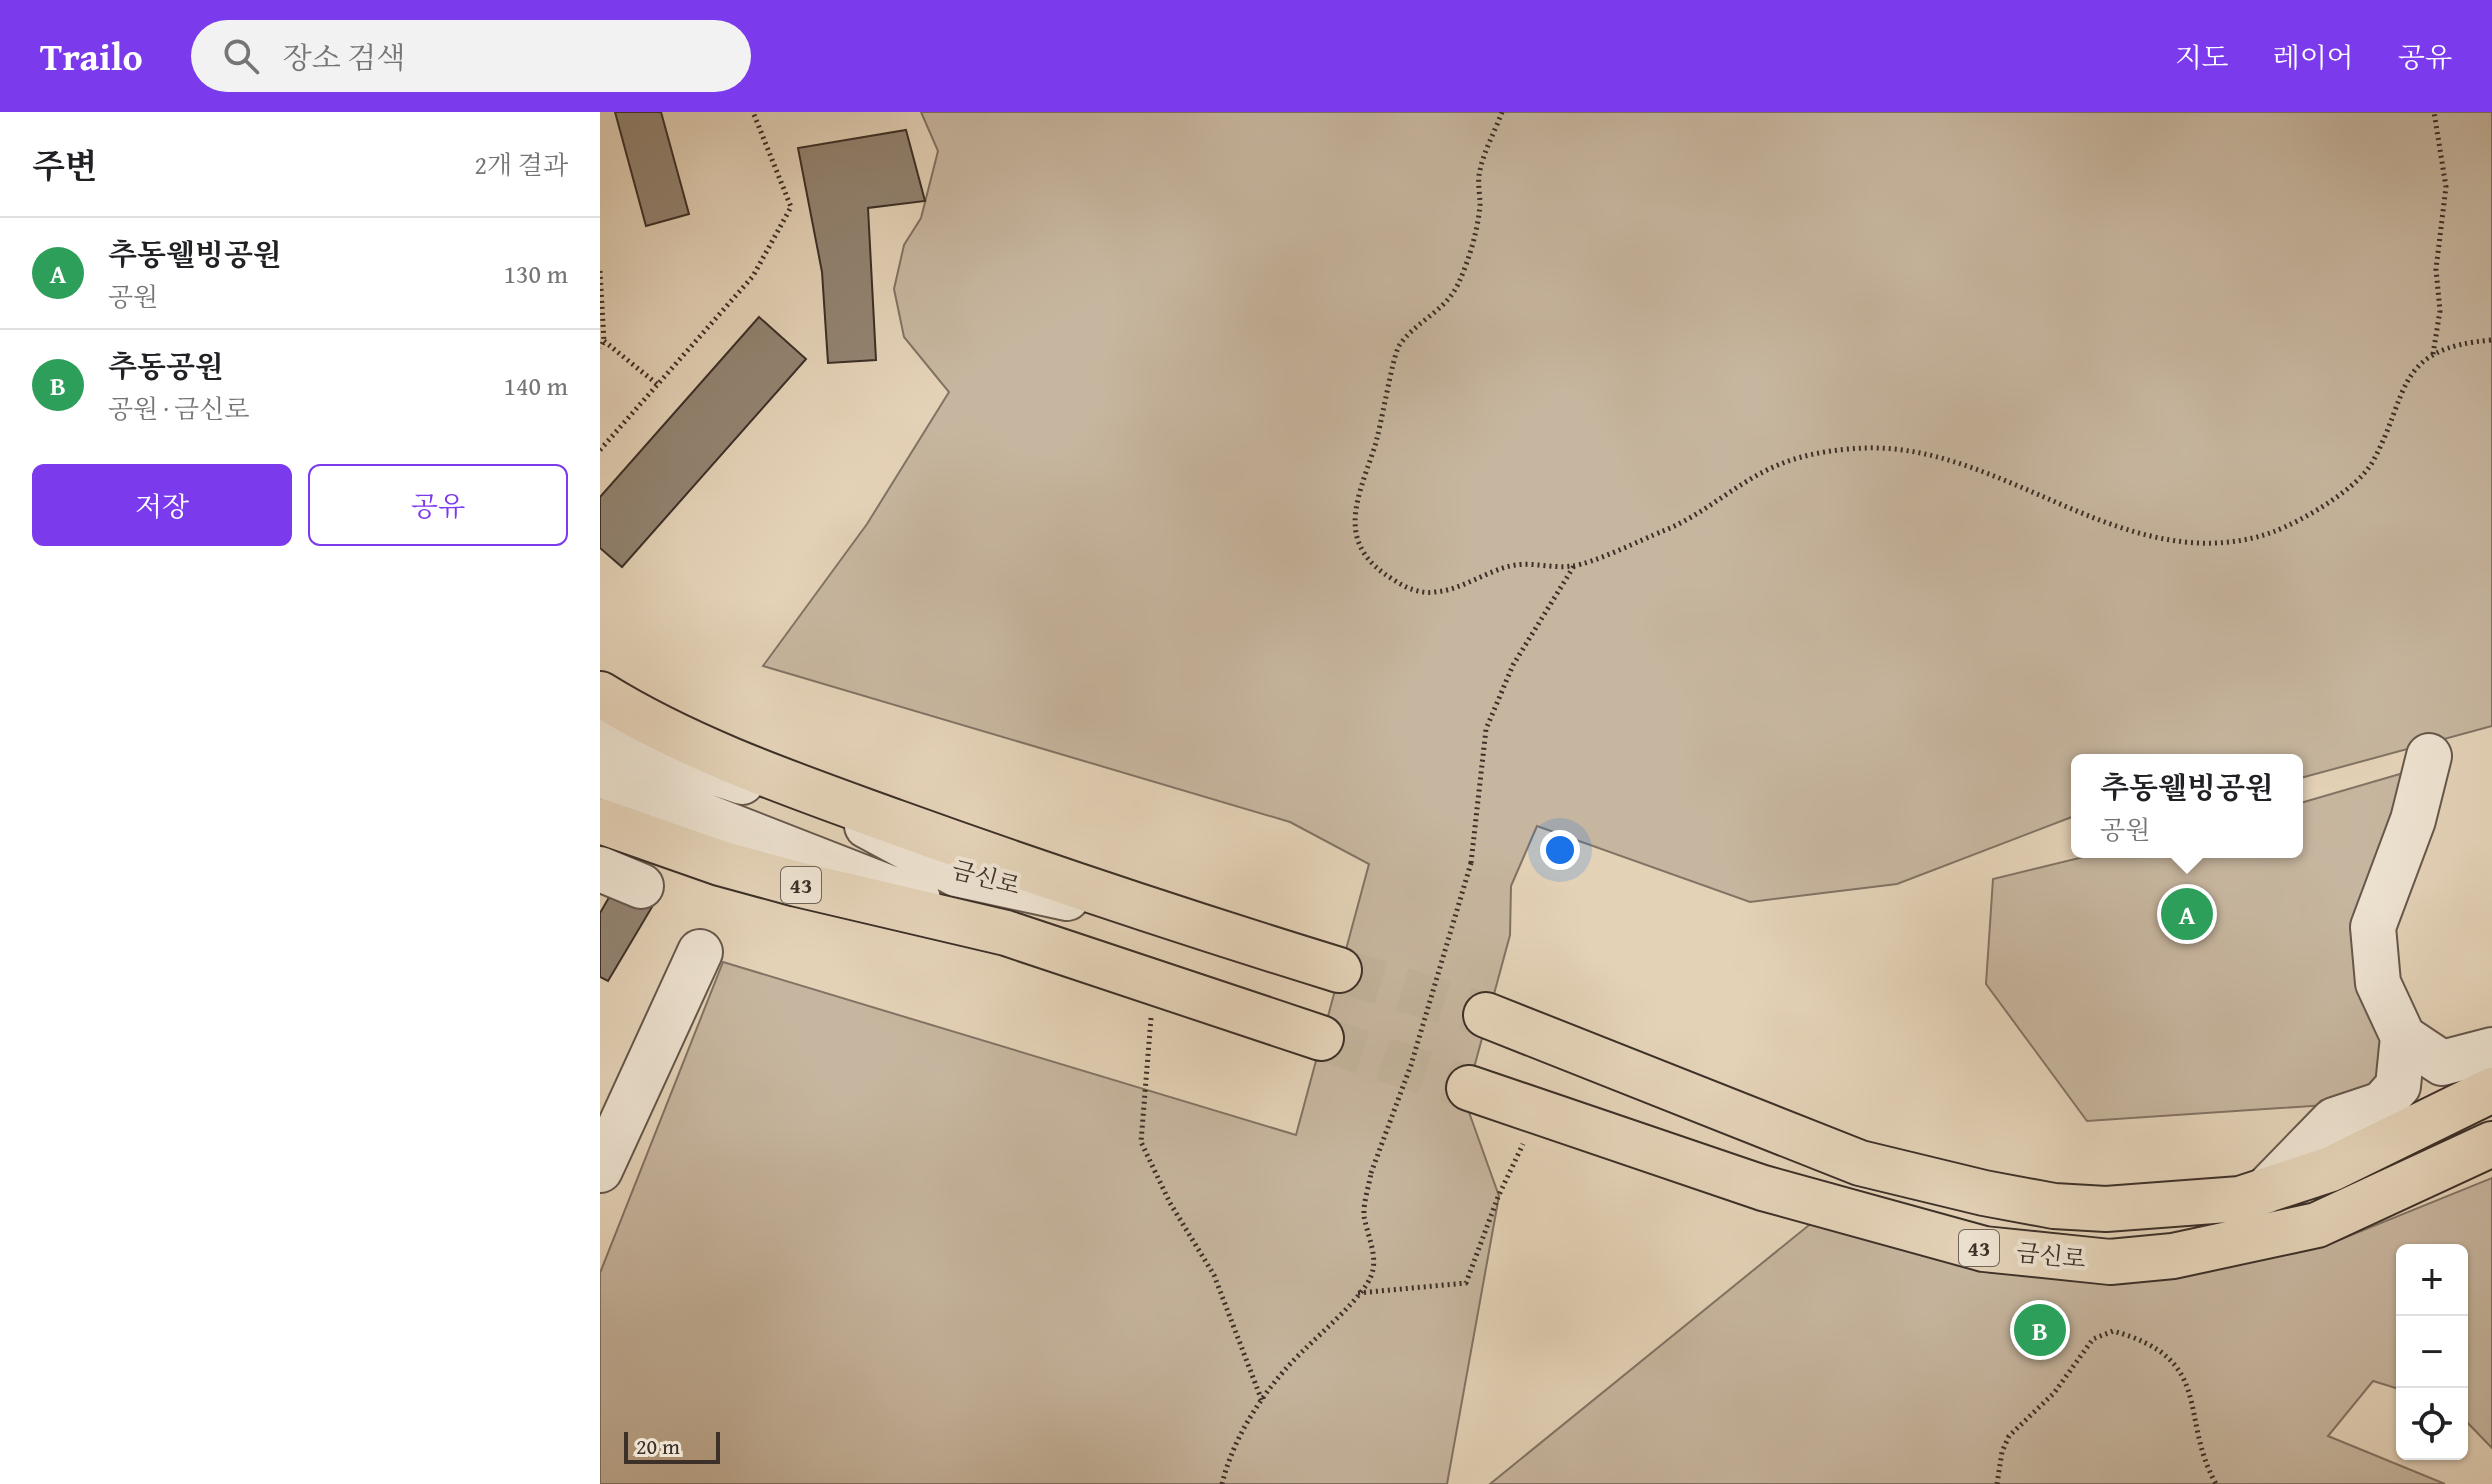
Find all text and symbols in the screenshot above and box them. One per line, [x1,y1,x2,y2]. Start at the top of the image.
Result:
search box [191,20,751,92]
text: Trailo [40,28,143,84]
icon: search [219,34,263,78]
text: 장소 검색 [283,35,405,79]
text: 지도 [2175,36,2229,77]
text: 레이어 [2273,36,2354,77]
text: 공유 [2398,36,2452,77]
text: 주변 [32,141,98,190]
text: 2개 결과 [474,145,568,184]
text: 추동웰빙공원 [108,232,282,276]
text: A [50,254,66,293]
text: 130 m [503,254,568,293]
text: 공원 [108,277,158,316]
text: 추동공원 [108,344,224,388]
text: B [50,366,66,405]
text: 140 m [503,366,568,405]
text: 공원 · 금신로 [108,389,249,428]
button: 저장 [32,464,292,546]
button: 공유 [308,464,568,546]
popup [2071,754,2303,858]
text: 추동웰빙공원 [2100,765,2274,809]
text: 공원 [2100,810,2150,849]
your location [1540,830,1580,870]
street label: 금신로 [948,852,1024,903]
road number: 43 [781,867,821,903]
pin: A [2161,884,2213,944]
road number: 43 [1959,1230,1999,1266]
street label: 금신로 [2015,1234,2087,1277]
map controls [2396,1244,2468,1460]
button: + [2396,1244,2468,1316]
pin: B [2014,1300,2066,1360]
button: − [2396,1316,2468,1388]
button: locate [2396,1388,2468,1460]
scale bar [624,1428,720,1464]
text: 20 m [636,1430,680,1462]

